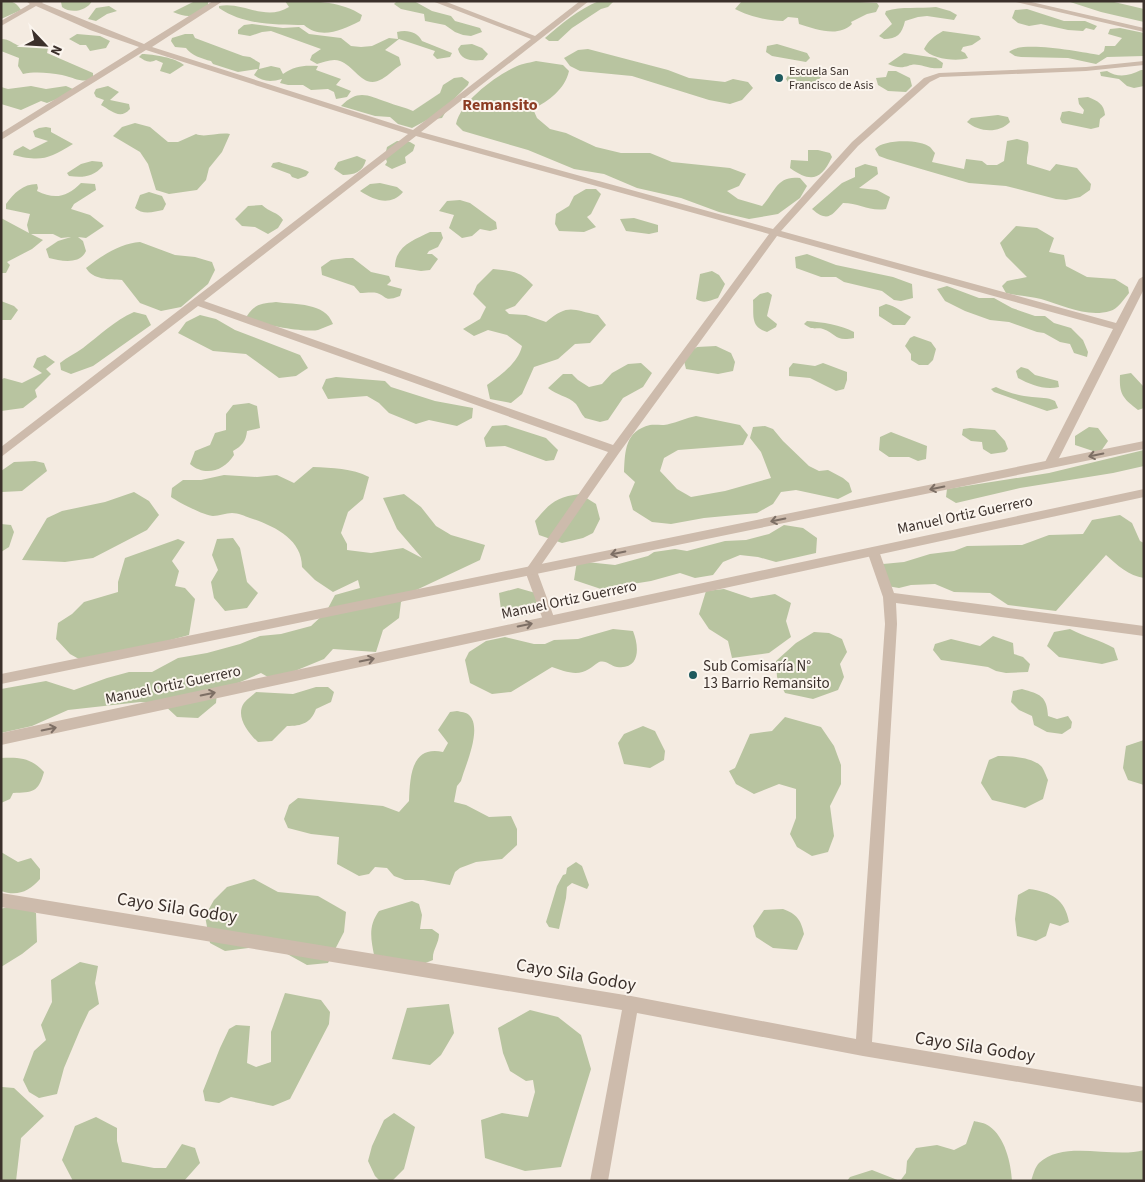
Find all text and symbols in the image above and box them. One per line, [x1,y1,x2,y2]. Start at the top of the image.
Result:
north arrow [20,20,70,70]
text: N [45,42,67,59]
place label: Escuela San Francisco de Asis [789,63,874,94]
marker: Escuela San Francisco de Asis [773,72,785,84]
district label: Remansito [462,94,538,116]
one-way arrow [1088,451,1104,460]
one-way arrow [929,483,945,493]
street label: Manuel Ortiz Guerrero [895,490,1035,540]
one-way arrow [770,516,786,525]
one-way arrow [611,548,627,558]
street label: Manuel Ortiz Guerrero [499,575,639,625]
one-way arrow [517,620,533,630]
one-way arrow [358,655,374,664]
place label: Sub Comisaría N° 13 Barrio Remansito [703,656,830,694]
street label: Manuel Ortiz Guerrero [103,660,243,710]
marker: Sub Comisaría N° 13 Barrio Remansito [687,669,699,681]
one-way arrow [199,689,215,698]
one-way arrow [40,723,56,733]
street label: Cayo Sila Godoy [115,886,239,930]
street label: Cayo Sila Godoy [514,952,638,998]
street label: Cayo Sila Godoy [913,1025,1037,1069]

